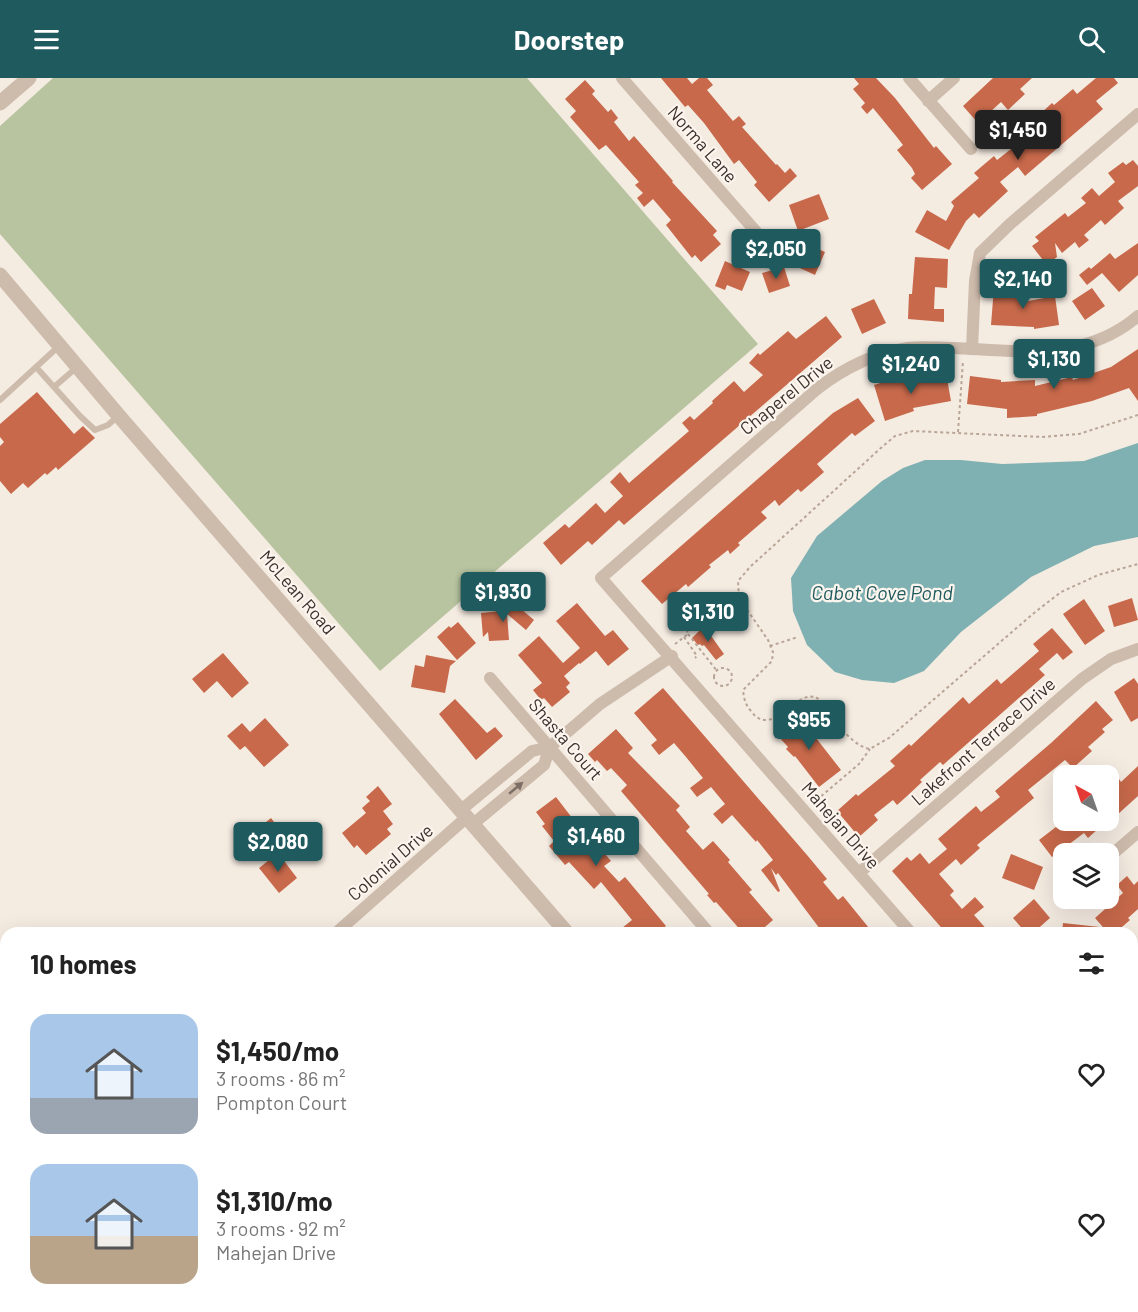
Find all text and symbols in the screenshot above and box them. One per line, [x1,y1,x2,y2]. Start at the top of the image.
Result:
icon: menu [30,23,63,56]
text: Doorstep [514,23,624,55]
icon: search [1075,23,1108,56]
street label: Norma Lane [664,101,742,187]
pin: $1,450 [969,110,1067,161]
text: $1,450 [989,117,1047,141]
pin: $2,050 [727,229,825,280]
text: $2,050 [746,236,807,260]
pin: $2,140 [974,259,1072,310]
text: $2,140 [994,266,1052,290]
pin: $1,130 [1005,339,1103,390]
pin: $1,240 [862,344,960,395]
text: $1,130 [1027,346,1081,370]
street label: Chaperel Drive [735,351,837,439]
text: $1,240 [882,351,940,375]
street label: McLean Road [255,545,341,639]
pin: $1,930 [454,572,552,623]
text: $1,930 [475,579,531,603]
water label: Cabot Cove Pond [811,580,953,604]
pin: $1,310 [659,592,757,643]
text: $1,310 [681,599,735,623]
street label: Lakefront Terrace Drive [907,672,1059,810]
street label: Shasta Court [525,694,607,784]
pin: $955 [773,700,845,751]
text: $955 [787,707,831,731]
north arrow [1053,765,1119,831]
map controls [1053,765,1119,909]
street label: Mahejan Drive [797,777,885,873]
one-way arrow [508,782,524,795]
pin: $1,460 [547,816,645,867]
street label: Colonial Drive [343,819,437,905]
pin: $2,080 [229,822,327,873]
text: $1,460 [567,823,625,847]
text: $2,080 [247,829,309,853]
button: layers [1053,843,1119,909]
icon: filters [1075,947,1108,980]
text: 10 homes [30,948,137,979]
text: $1,450/mo [216,1035,339,1066]
icon: home [78,1038,150,1110]
icon: heart [1075,1058,1108,1091]
text: 3 rooms · 86 m² [216,1066,345,1090]
text: Pompton Court [216,1090,347,1114]
text: $1,310/mo [216,1185,333,1216]
icon: home [78,1188,150,1260]
icon: heart [1075,1208,1108,1241]
text: 3 rooms · 92 m² [216,1216,346,1240]
text: Mahejan Drive [216,1240,336,1264]

